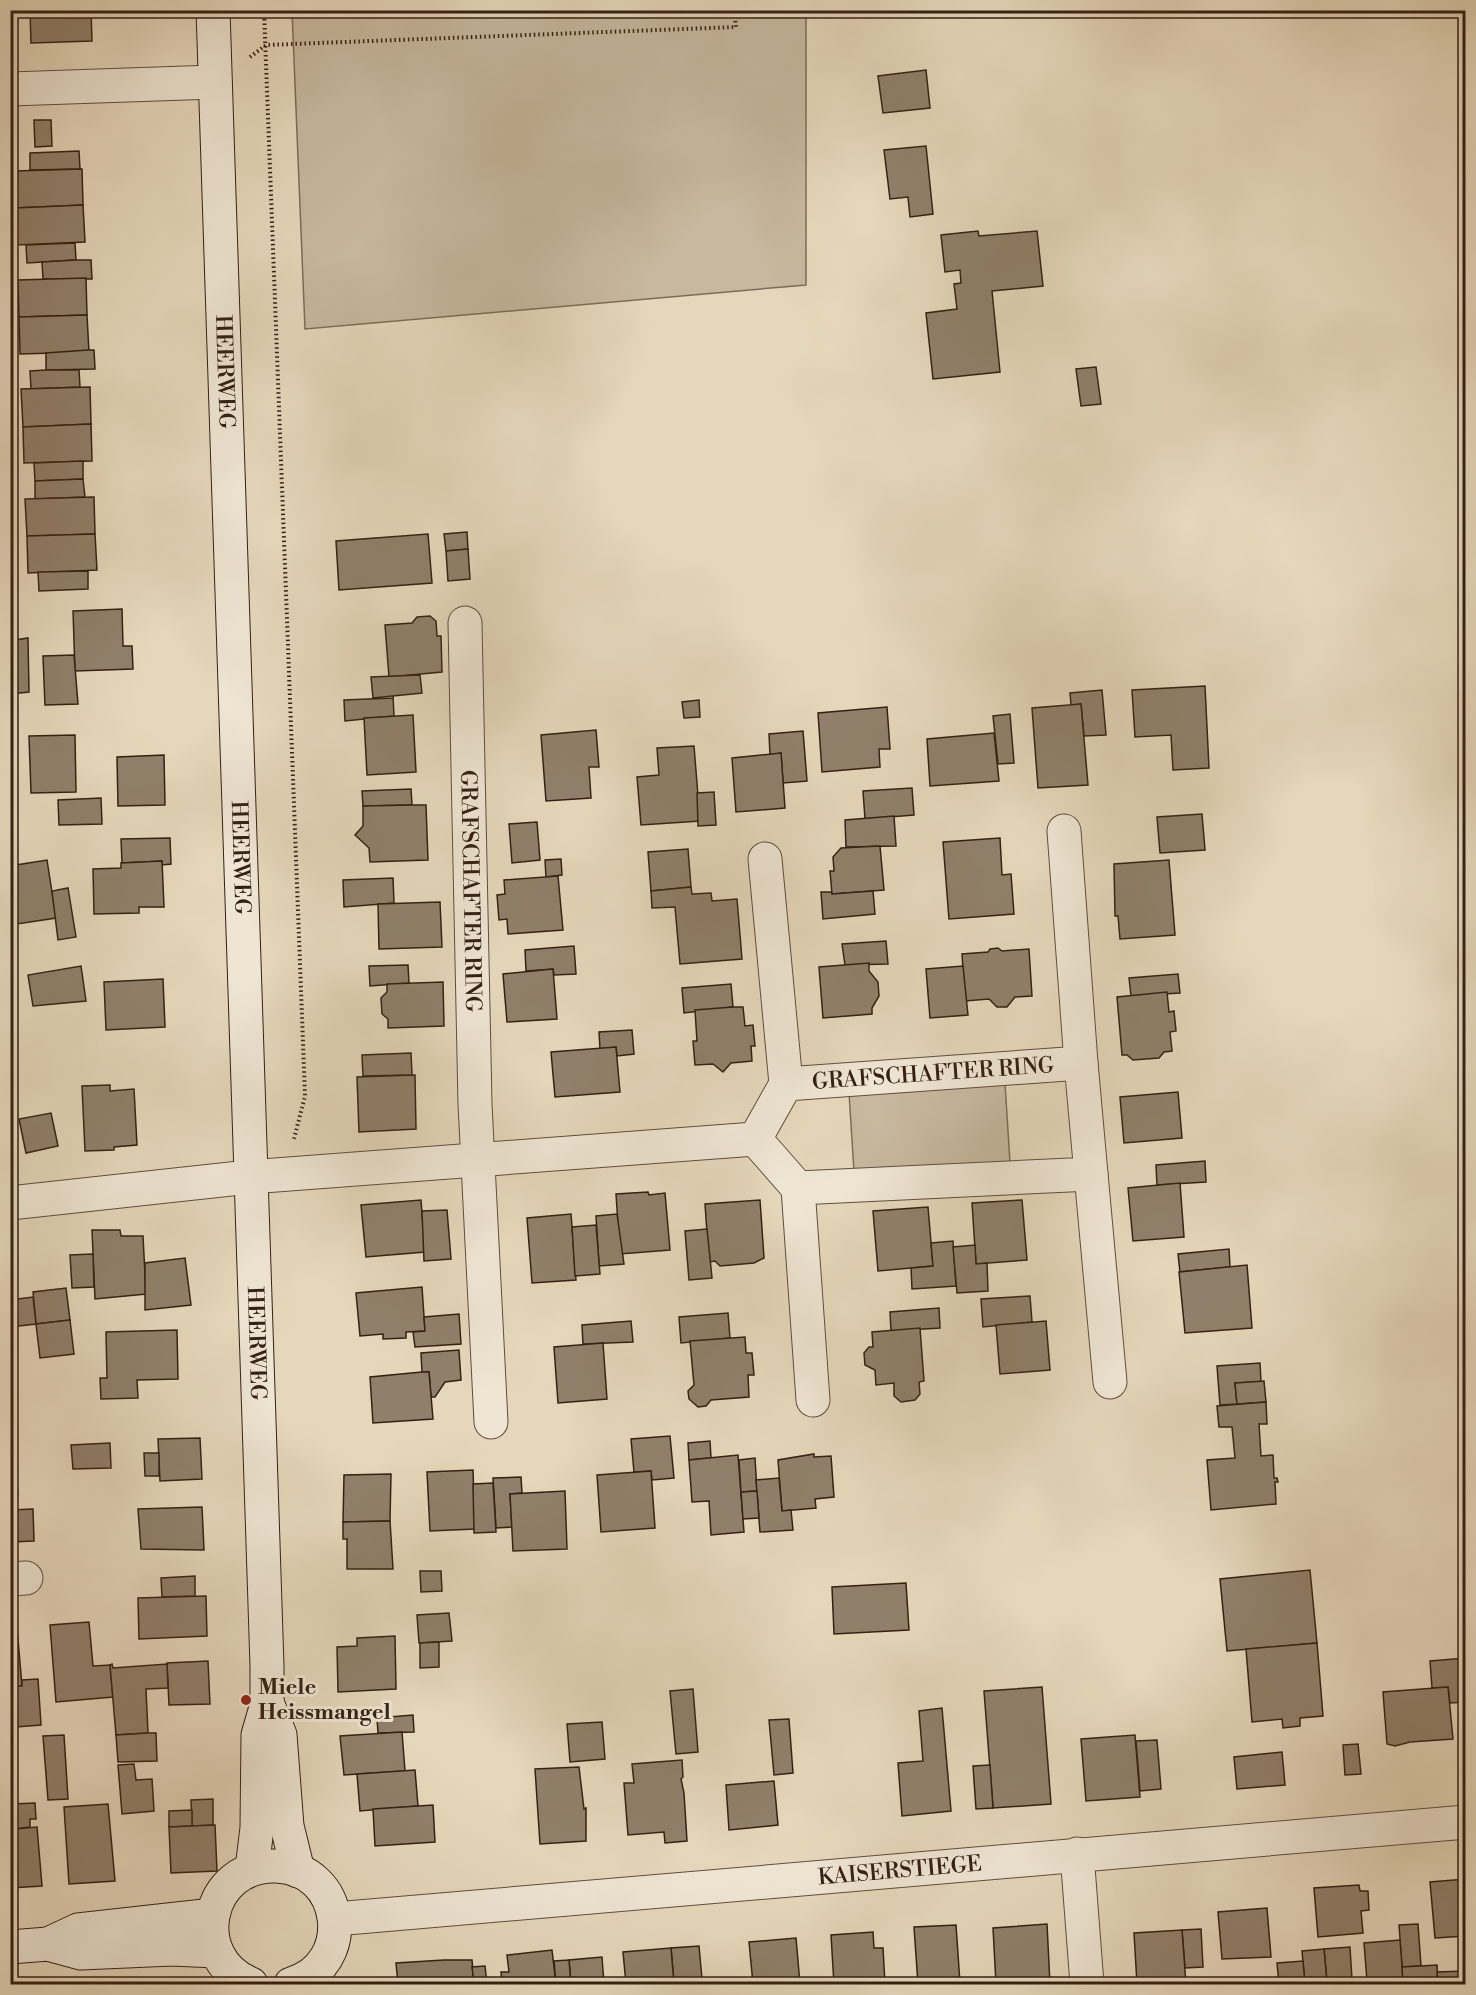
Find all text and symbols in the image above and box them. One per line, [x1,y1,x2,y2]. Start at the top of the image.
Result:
street label: HEERWEG [209,314,240,429]
street label: GRAFSCHAFTER RING [455,769,487,1012]
street label: HEERWEG [225,800,256,915]
street label: GRAFSCHAFTER RING [811,1052,1055,1096]
street label: HEERWEG [241,1286,272,1401]
place label: Miele Heissmangel [258,1674,391,1726]
marker: Miele Heissmangel [239,1693,253,1707]
street label: KAISERSTIEGE [817,1850,983,1891]

